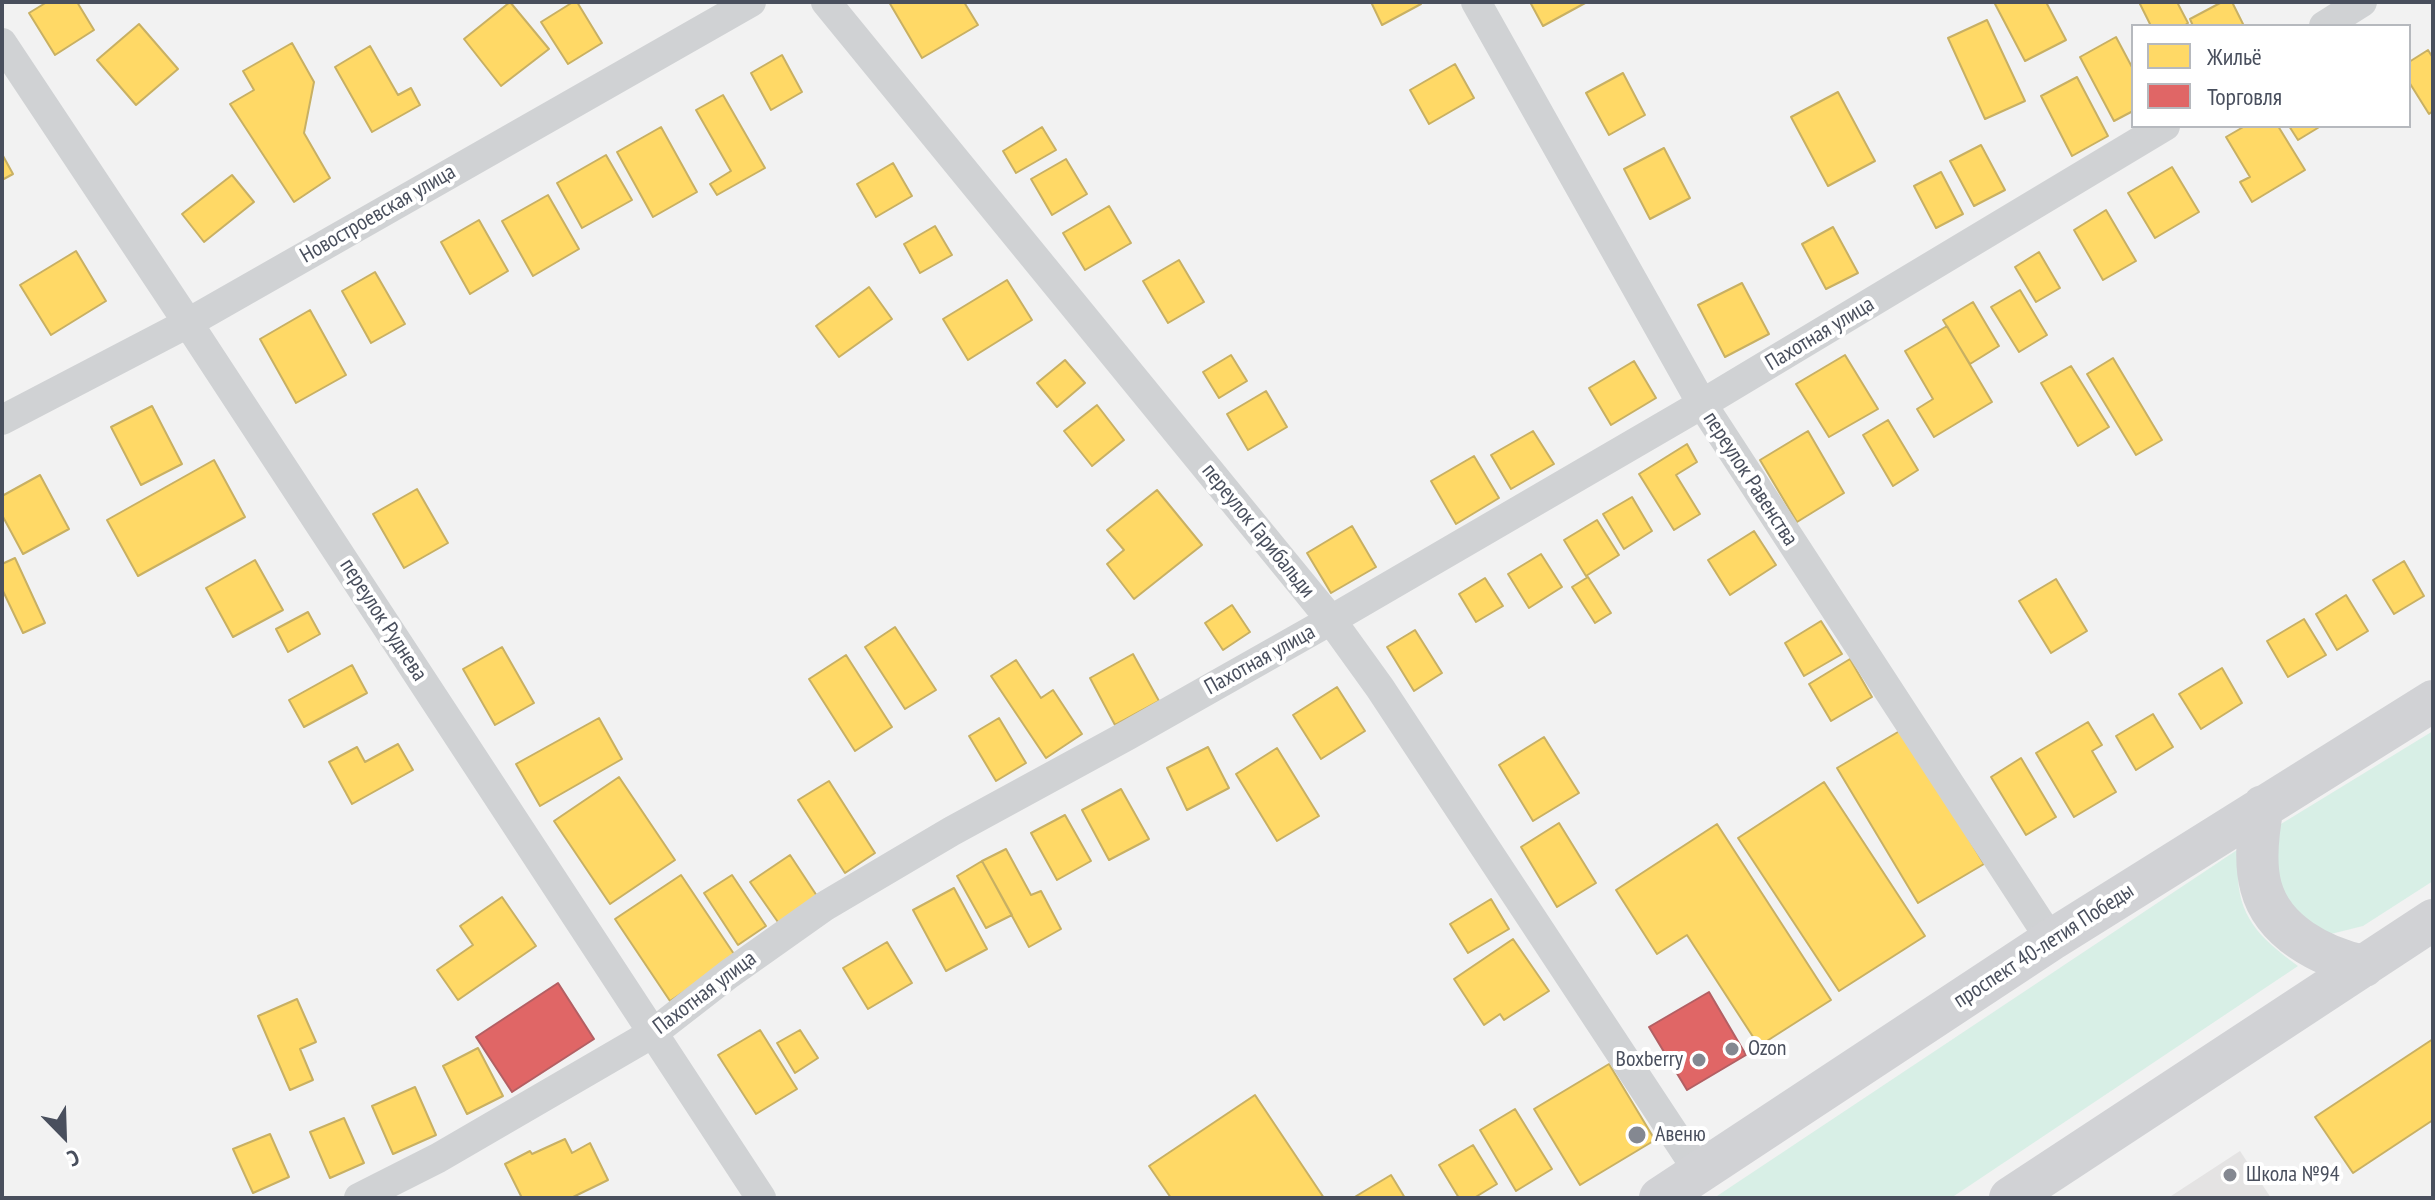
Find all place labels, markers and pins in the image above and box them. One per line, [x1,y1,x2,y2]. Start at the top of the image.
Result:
place label: Ozon [1748,1036,1787,1062]
marker: Ozon [1723,1040,1741,1058]
place label: Boxberry [1616,1047,1683,1073]
marker: Boxberry [1690,1051,1708,1069]
place label: Авеню [1655,1122,1706,1148]
marker: Авеню [1626,1124,1648,1146]
place label: Школа №94 [2246,1162,2340,1188]
marker: Школа №94 [2221,1166,2239,1184]

